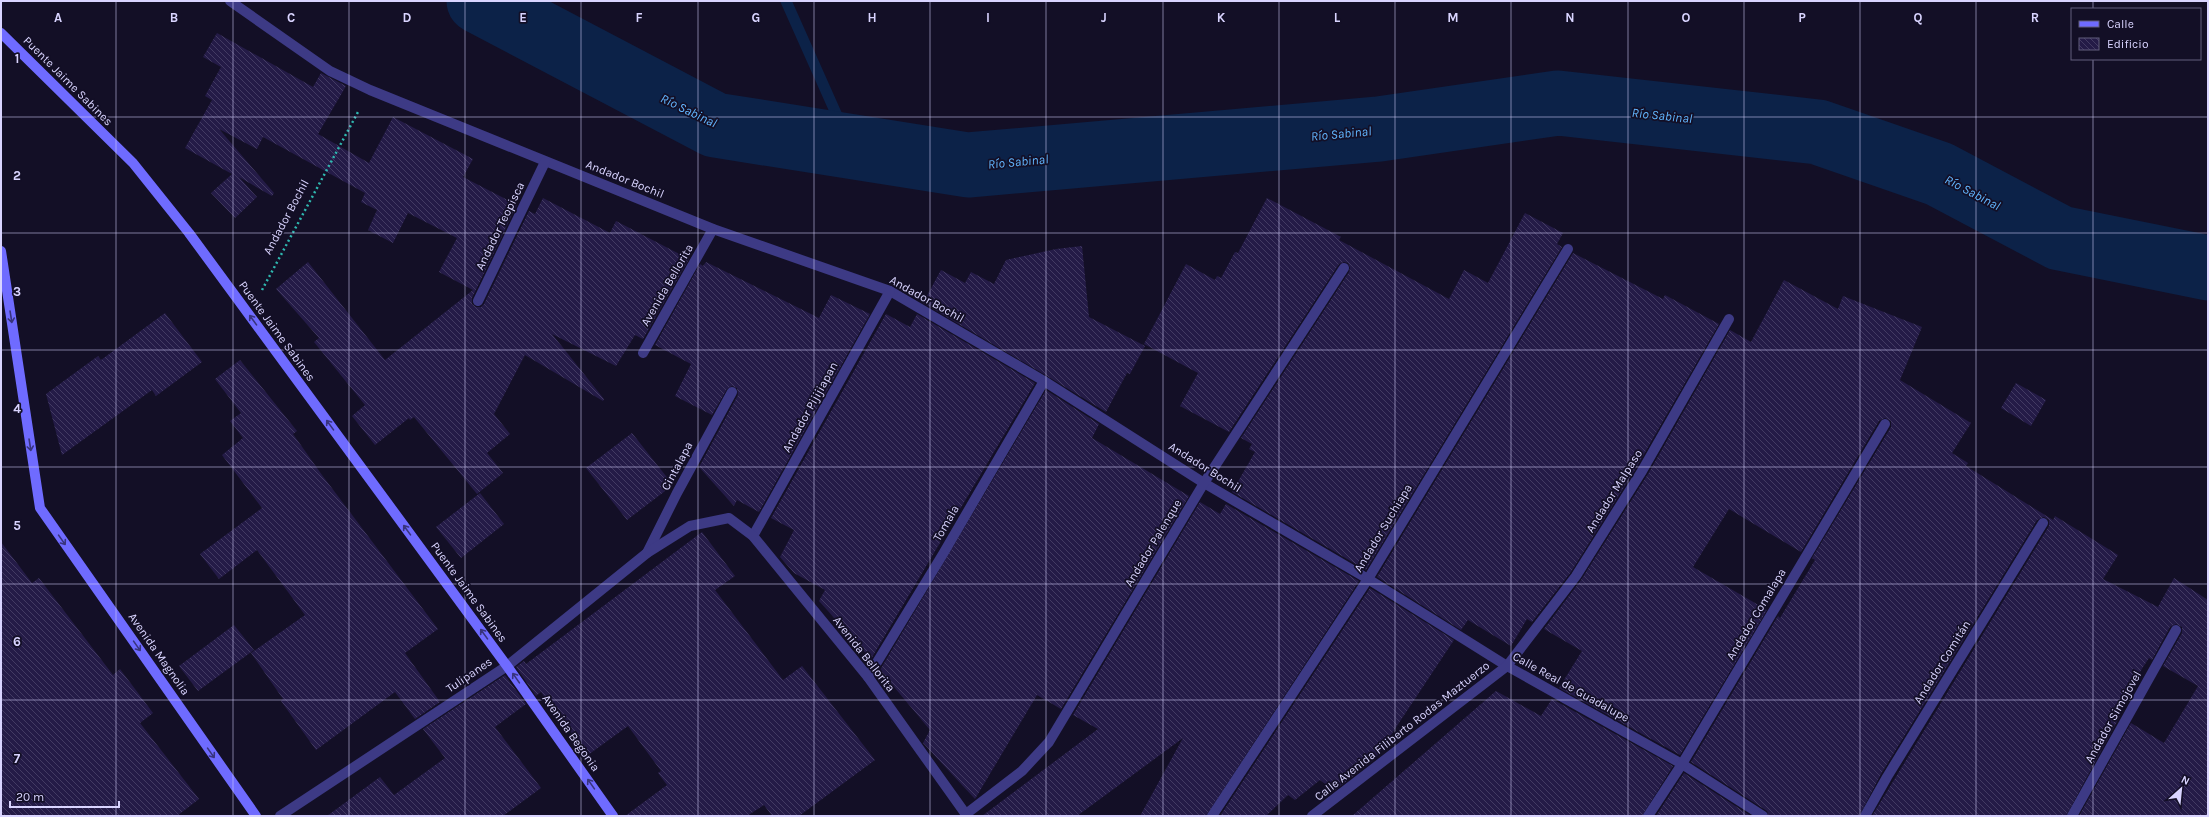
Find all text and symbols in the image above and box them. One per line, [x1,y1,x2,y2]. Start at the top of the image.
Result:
legend [2071,8,2201,60]
text: A [54,10,62,25]
text: B [170,10,178,25]
text: C [287,10,295,25]
text: D [403,10,412,25]
text: E [519,10,527,25]
text: F [635,10,643,25]
text: G [752,10,760,25]
text: H [867,10,877,25]
text: I [986,10,990,25]
text: J [1101,10,1107,25]
text: K [1217,10,1226,25]
text: L [1334,10,1341,25]
text: M [1447,10,1459,25]
text: N [1565,10,1575,25]
text: O [1682,10,1691,25]
text: P [1798,10,1806,25]
text: Q [1914,10,1923,25]
text: R [2031,10,2039,25]
text: Calle [2107,17,2134,31]
street label: Puente Jaime Sabines [20,33,116,129]
text: Edificio [2107,37,2148,51]
text: 1 [15,51,19,66]
water label: Río Sabinal [658,90,719,130]
water label: Río Sabinal [1631,105,1693,126]
water label: Río Sabinal [1310,123,1372,144]
water label: Río Sabinal [987,151,1049,172]
street label: Andador Bochil [584,157,666,201]
text: 2 [13,168,21,183]
water label: Río Sabinal [1942,172,2003,213]
street label: Andador Bochil [260,177,312,257]
street label: Andador Teopisca [473,180,527,272]
street label: Avenida Bellorita [638,242,696,328]
street label: Andador Bochil [887,273,967,325]
street label: Puente Jaime Sabines [236,278,318,384]
text: 3 [13,284,21,299]
one-way arrow [7,310,15,323]
one-way arrow [248,315,257,326]
street label: Andador Pijijiapan [779,359,841,455]
text: 4 [13,401,21,416]
one-way arrow [326,419,334,430]
one-way arrow [27,438,35,451]
street label: Cintalapa [658,439,696,493]
street label: Andador Bochil [1166,439,1244,495]
street label: Andador Malpaso [1583,447,1645,535]
street label: Andador Suchiapa [1351,481,1415,575]
street label: Andador Palenque [1121,497,1185,589]
street label: Tomala [930,502,962,544]
text: 5 [13,518,21,533]
one-way arrow [403,524,411,535]
one-way arrow [58,534,66,545]
street label: Puente Jaime Sabines [428,539,510,645]
street label: Andador Comalapa [1723,566,1789,662]
street label: Avenida Magnolia [125,610,193,698]
street label: Avenida Bellorita [830,613,898,695]
street label: Andador Comitán [1911,618,1973,706]
one-way arrow [480,629,488,640]
text: 6 [13,634,21,649]
one-way arrow [133,640,141,651]
street label: Calle Real de Guadalupe [1510,649,1632,725]
street label: Tulipanes [443,654,495,696]
street label: Calle Avenida Filiberto Rodas Maztuerzo [1312,658,1492,804]
street label: Andador Simojovel [2082,668,2144,766]
one-way arrow [512,673,520,684]
street label: Avenida Begonia [539,692,603,774]
one-way arrow [207,747,215,758]
text: 7 [14,751,21,766]
north arrow [2161,769,2201,809]
text: N [2179,773,2192,788]
one-way arrow [587,779,595,790]
scale bar [10,783,119,809]
text: 20 m [16,790,44,804]

